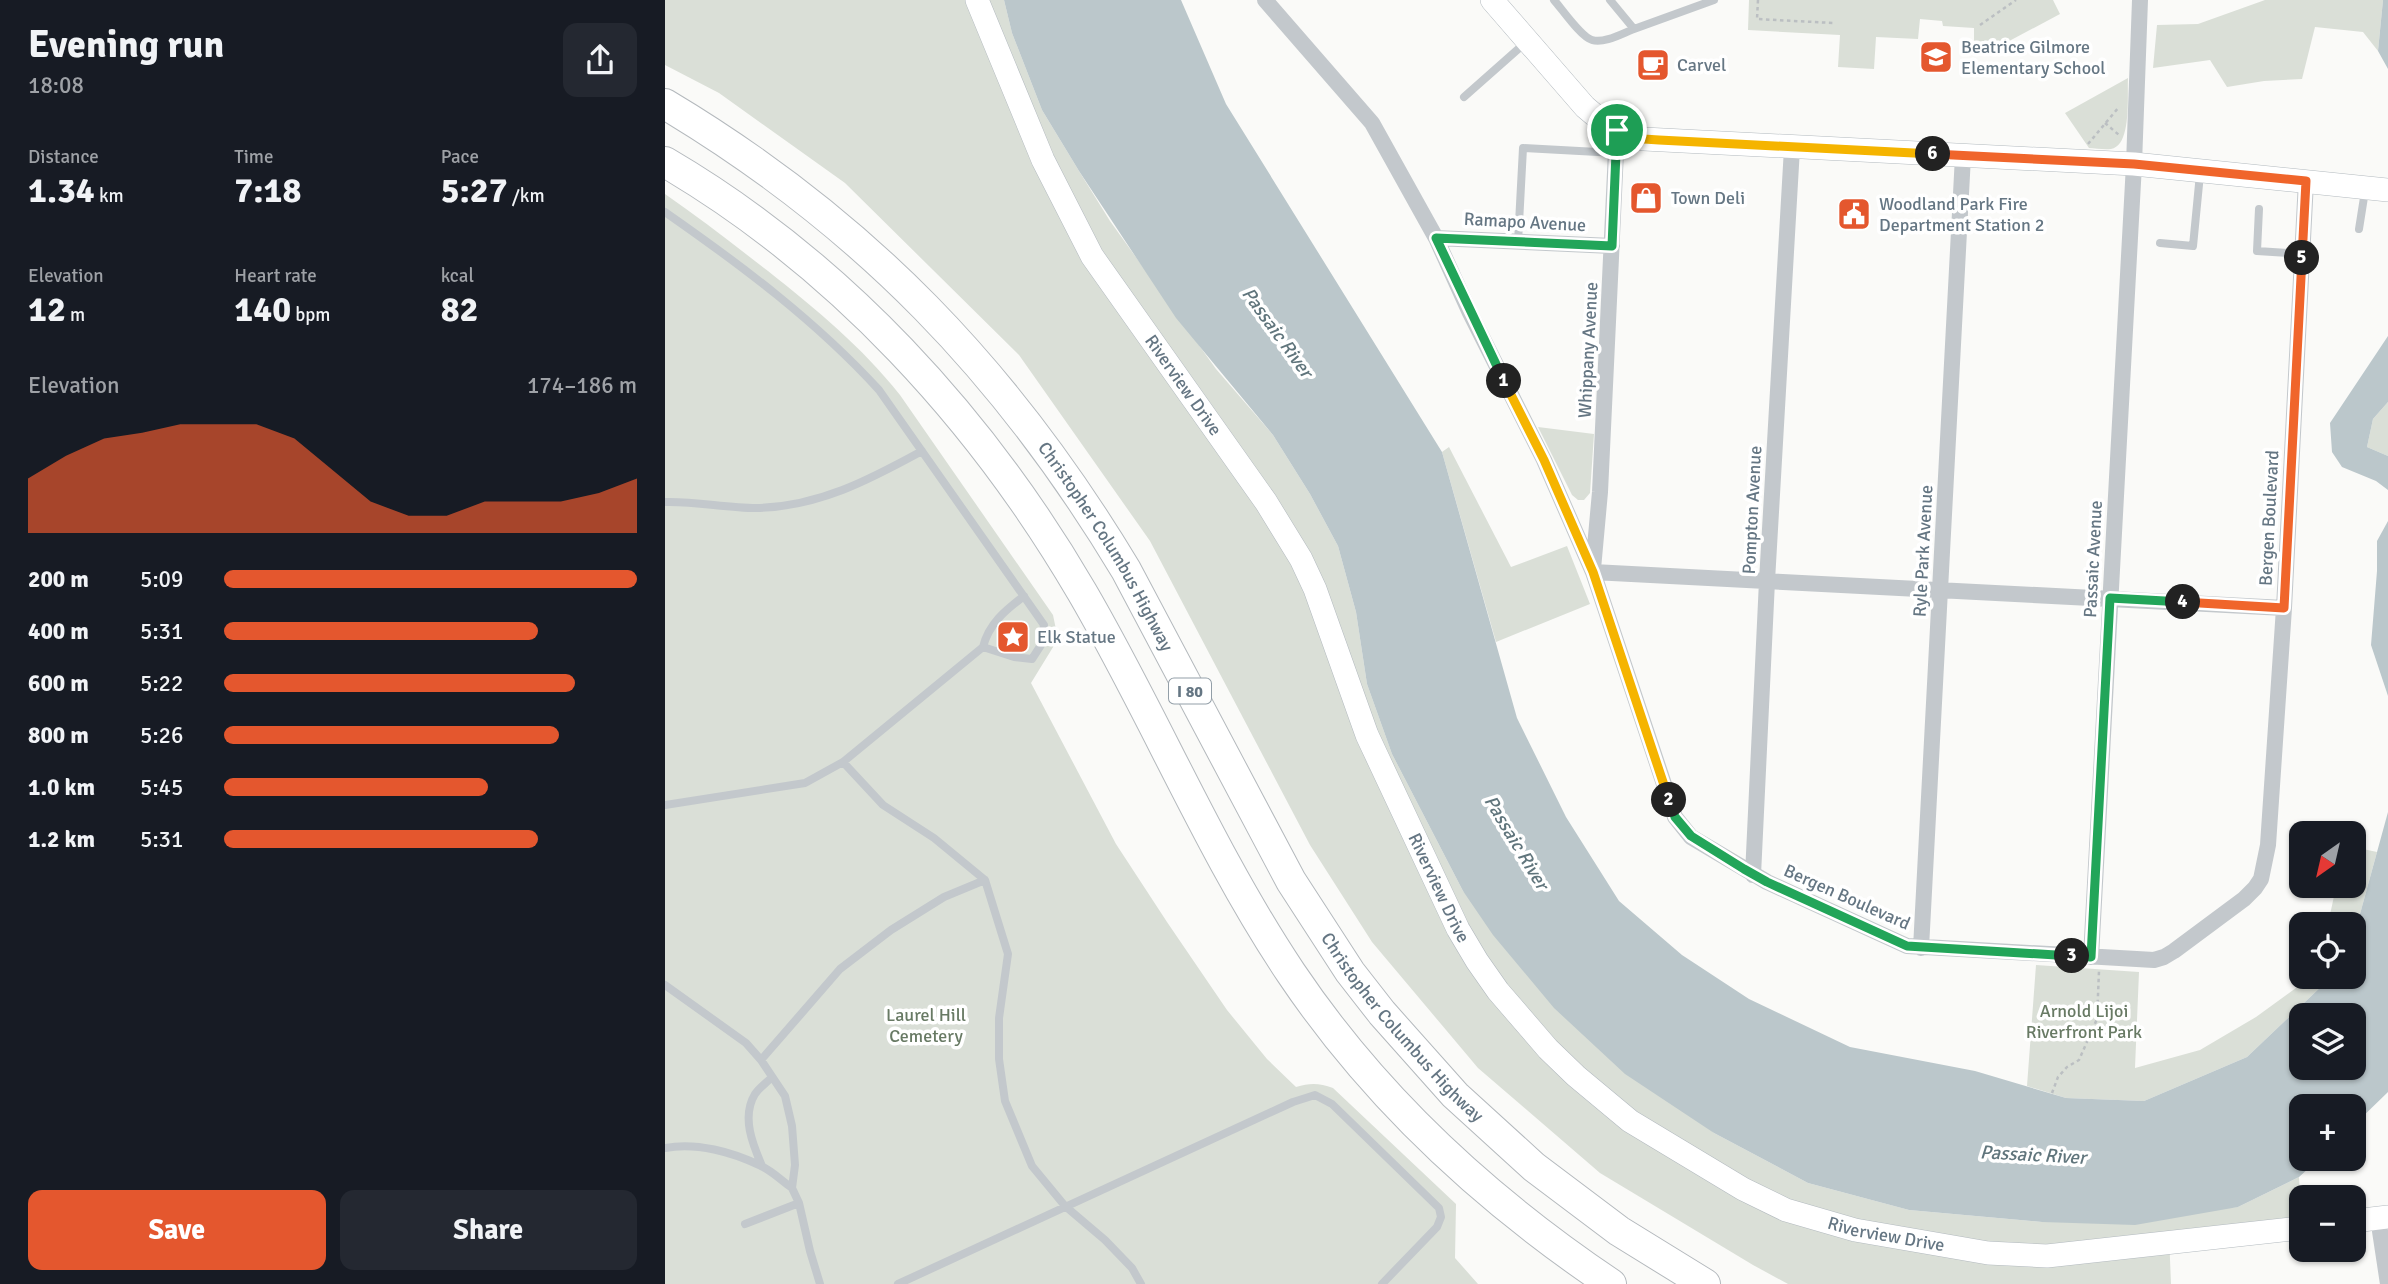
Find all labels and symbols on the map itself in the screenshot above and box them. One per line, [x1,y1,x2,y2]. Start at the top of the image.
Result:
place label: Beatrice Gilmore Elementary School [1961,36,2106,79]
school or university icon: Beatrice Gilmore Elementary School [1917,38,1955,76]
cafe icon: Carvel [1634,46,1672,84]
place label: Carvel [1677,54,1726,76]
pin [1587,100,1647,160]
pin: 6 [1915,136,1951,172]
shop icon: Town Deli [1627,179,1665,217]
place label: Town Deli [1671,187,1745,209]
place label: Woodland Park Fire Department Station 2 [1879,193,2044,236]
public building icon: Woodland Park Fire Department Station 2 [1835,195,1873,233]
street label: Ramapo Avenue [1463,208,1587,236]
pin: 5 [2285,240,2319,276]
street label: Whippany Avenue [1573,281,1603,419]
water label: Passaic River [1236,283,1320,385]
street label: Riverview Drive [1140,330,1227,440]
pin: 1 [1487,364,1521,398]
street label: Christopher Columbus Highway [1033,437,1178,655]
street label: Pompton Avenue [1738,445,1766,575]
street label: Bergen Boulevard [2254,450,2284,586]
street label: Ryle Park Avenue [1909,484,1937,618]
street label: Passaic Avenue [2079,500,2107,618]
pin: 4 [2165,584,2201,620]
place icon: Elk Statue [994,618,1032,656]
place label: Elk Statue [1037,626,1116,648]
road number: I 80 [1169,678,1211,704]
pin: 2 [1651,782,1686,818]
water label: Passaic River [1479,791,1555,897]
north arrow [2289,821,2366,898]
street label: Riverview Drive [1404,830,1475,947]
street label: Bergen Boulevard [1780,859,1914,935]
street label: Christopher Columbus Highway [1316,928,1489,1127]
pin: 3 [2055,939,2089,974]
park label: Arnold Lijoi Riverfront Park [2026,1000,2142,1043]
park label: Laurel Hill Cemetery [886,1004,966,1047]
water label: Passaic River [1979,1140,2089,1170]
street label: Riverview Drive [1825,1212,1946,1256]

